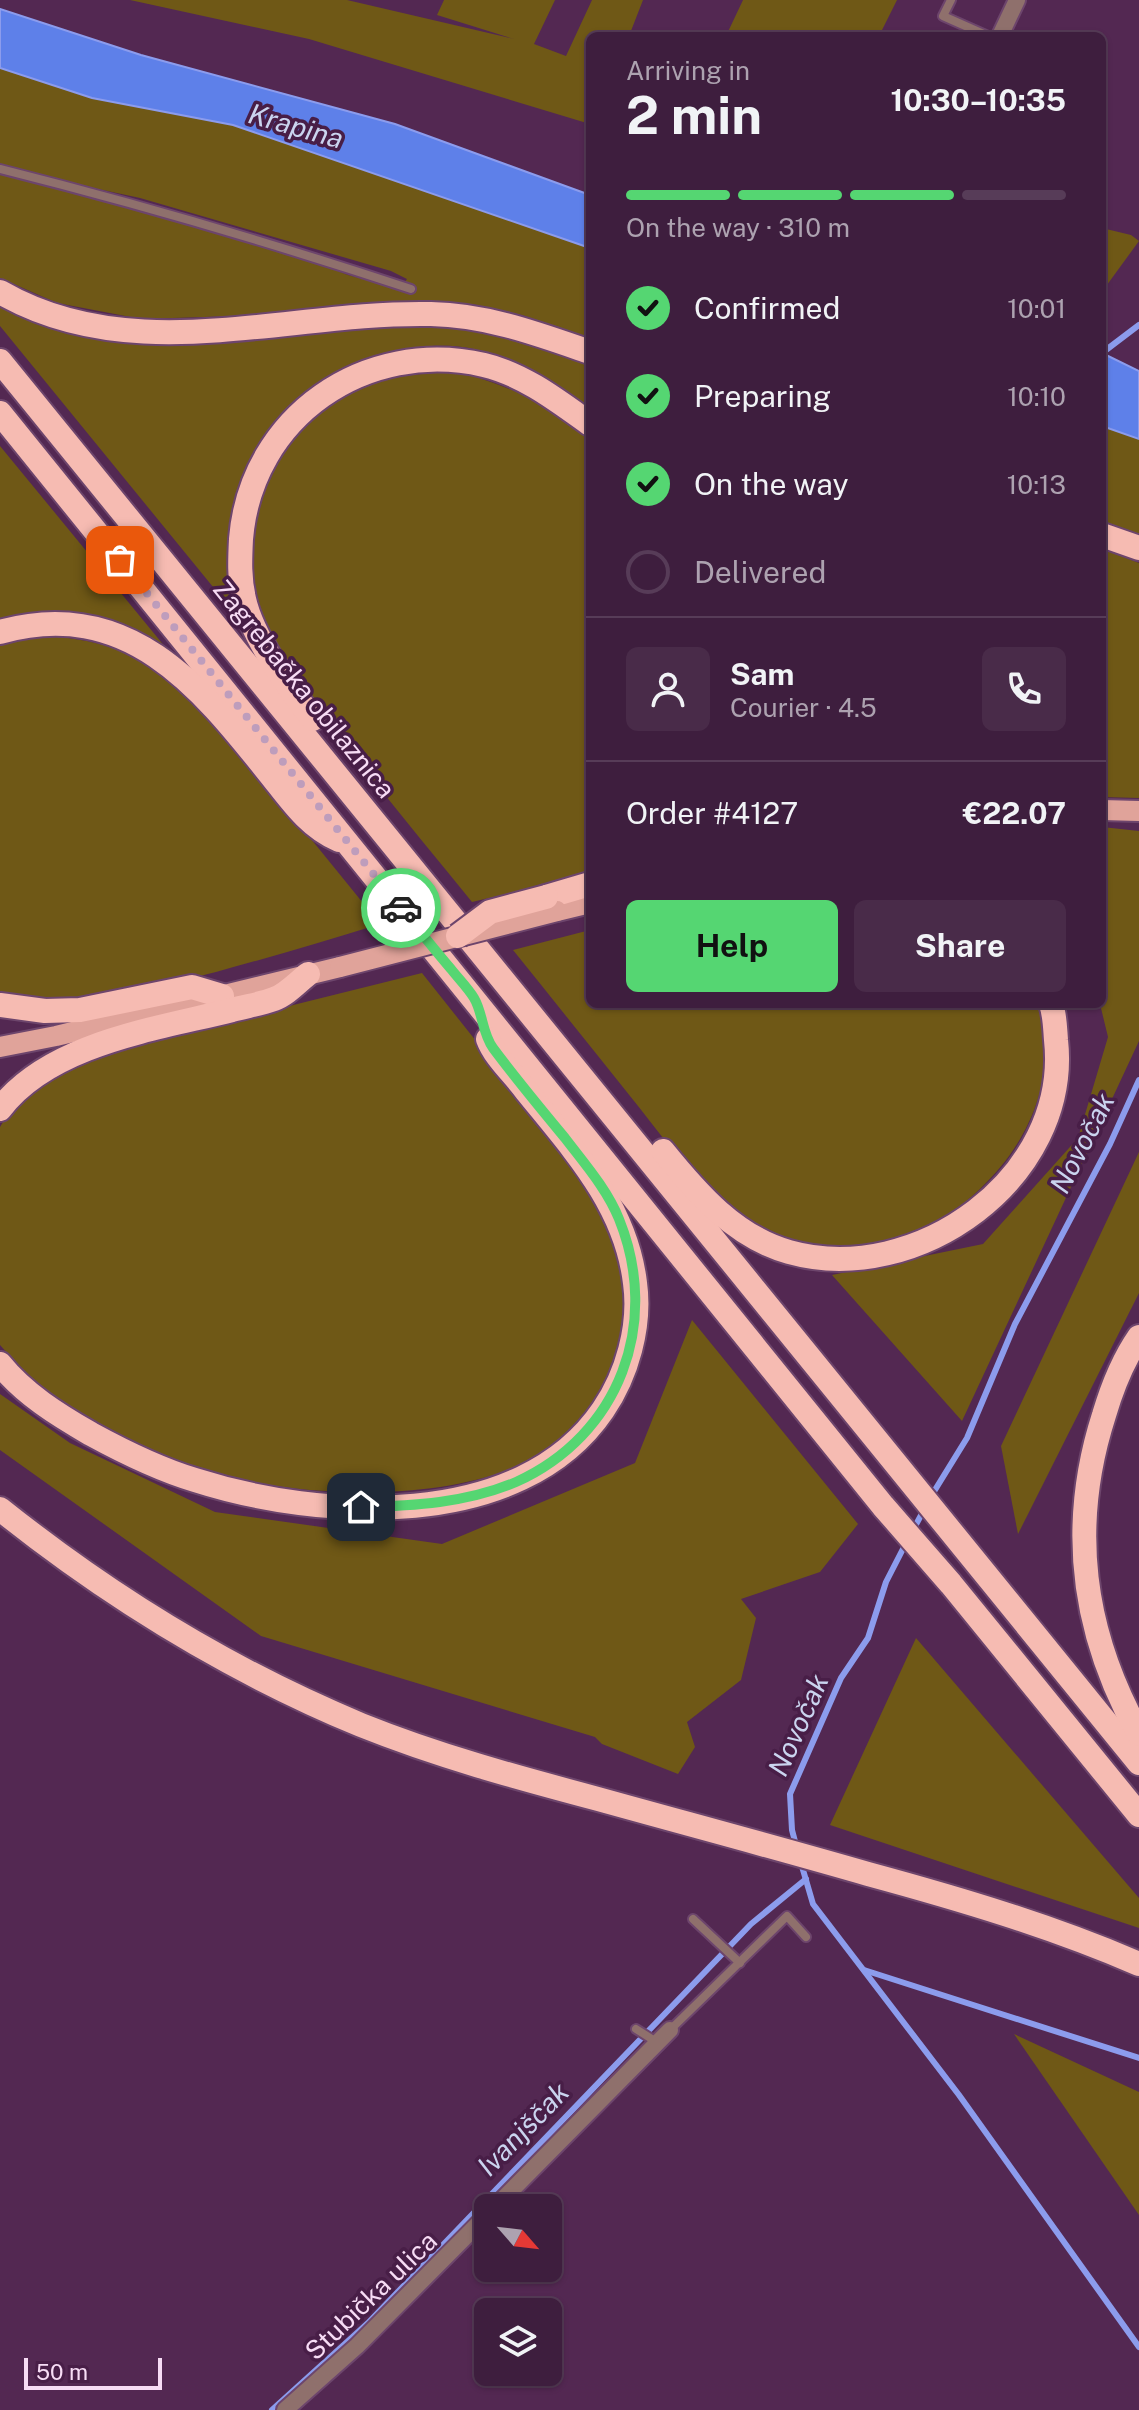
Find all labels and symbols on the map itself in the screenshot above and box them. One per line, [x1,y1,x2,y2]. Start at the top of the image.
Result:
water label: Krapina [245,96,347,155]
pin [86,526,154,594]
street label: Zagrebačka obilaznica [207,573,402,804]
courier [361,868,441,948]
water label: Novočak [1042,1087,1121,1198]
pin [327,1473,395,1541]
water label: Novočak [761,1669,835,1781]
water label: Ivanjščak [470,2075,575,2182]
north arrow [474,2194,562,2282]
street label: Stubička ulica [298,2225,443,2366]
scale bar [24,2354,162,2390]

